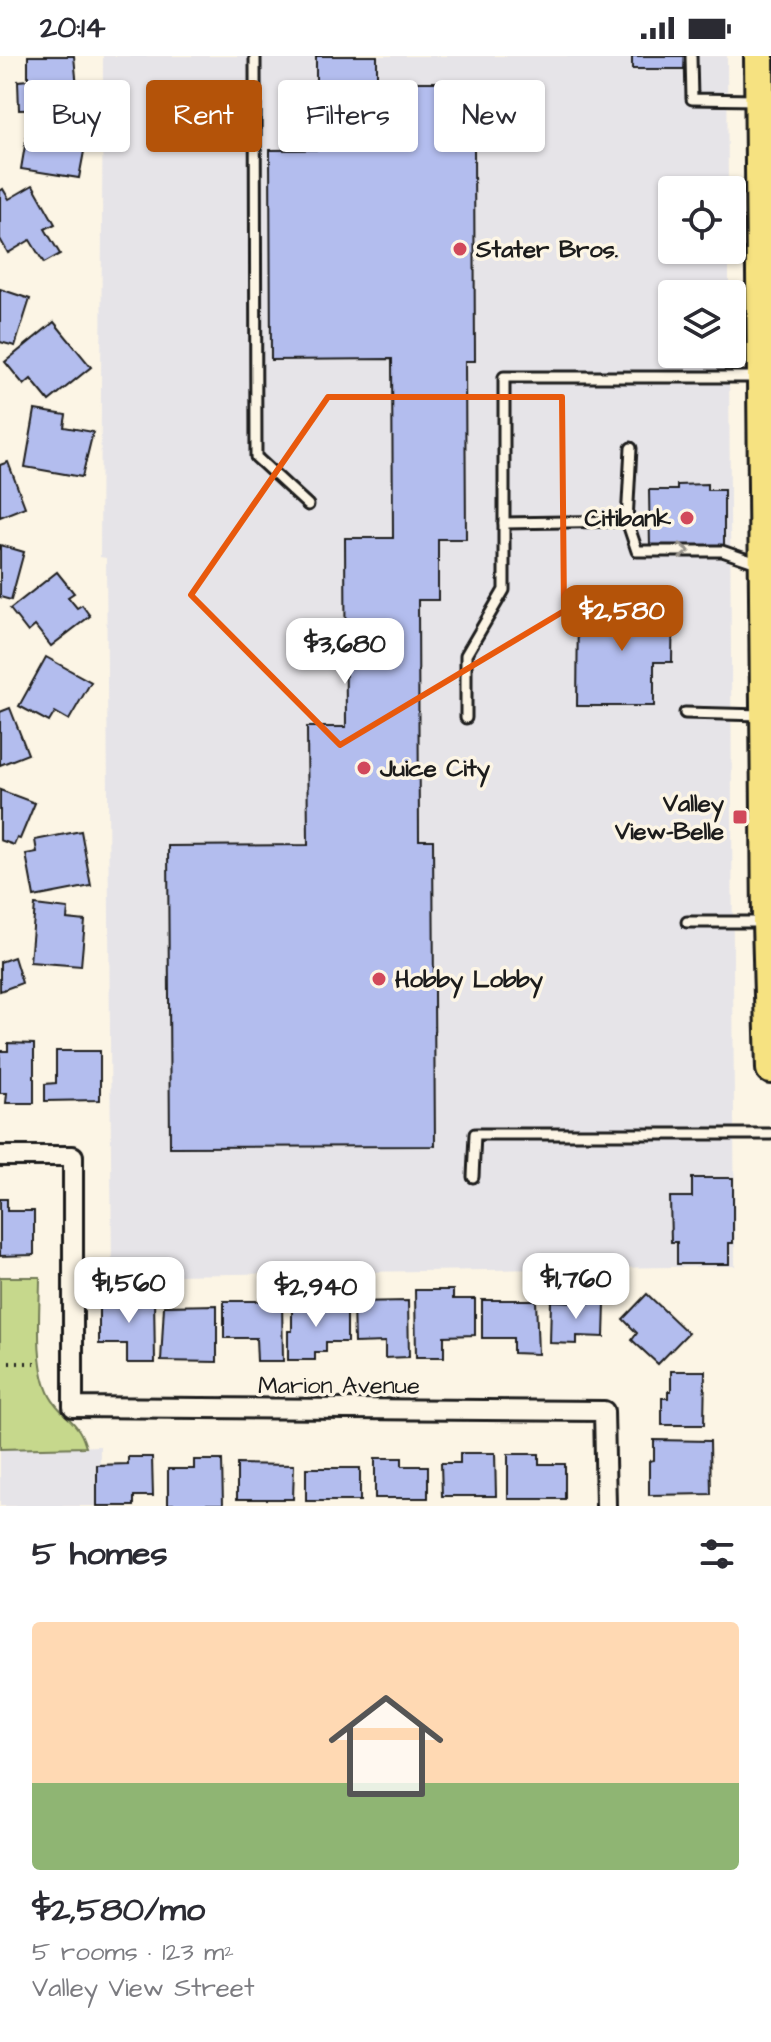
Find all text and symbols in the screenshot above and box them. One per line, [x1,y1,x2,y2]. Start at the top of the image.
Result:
text: 20:14 [40,7,105,49]
chip: Buy [24,80,130,152]
chip: Rent [146,80,262,152]
chip: Filters [278,80,418,152]
chip: New [434,80,545,152]
map controls [658,176,746,368]
button: locate [658,176,746,264]
place label: Stater Bros. [475,233,618,267]
marker: Stater Bros. [451,240,469,258]
button: layers [658,280,746,368]
place label: Citibank [585,502,671,536]
marker: Citibank [678,509,696,527]
one-way arrow [678,542,691,560]
pin: $2,580 [557,585,687,653]
text: $2,580 [579,593,665,629]
pin: $3,680 [280,618,410,686]
text: $3,680 [304,626,386,662]
place label: Juice City [379,752,491,788]
marker: Juice City [355,759,373,777]
place label: Valley View-Belle [614,787,725,849]
marker: Valley View-Belle [731,808,749,826]
place label: Hobby Lobby [395,963,544,999]
marker: Hobby Lobby [370,970,388,988]
pin: $1,760 [511,1253,641,1321]
pin: $1,560 [64,1257,194,1325]
pin: $2,940 [251,1261,381,1329]
text: $1,760 [540,1261,612,1297]
text: $1,560 [92,1265,166,1301]
text: $2,940 [275,1269,357,1305]
street label: Marion Avenue [258,1369,420,1403]
text: 5 homes [32,1530,168,1578]
icon: filters [695,1532,739,1576]
icon: home [314,1674,458,1818]
text: $2,580/mo [32,1886,205,1934]
text: 5 rooms · 123 m² [32,1934,234,1970]
text: Valley View Street [32,1970,254,2006]

